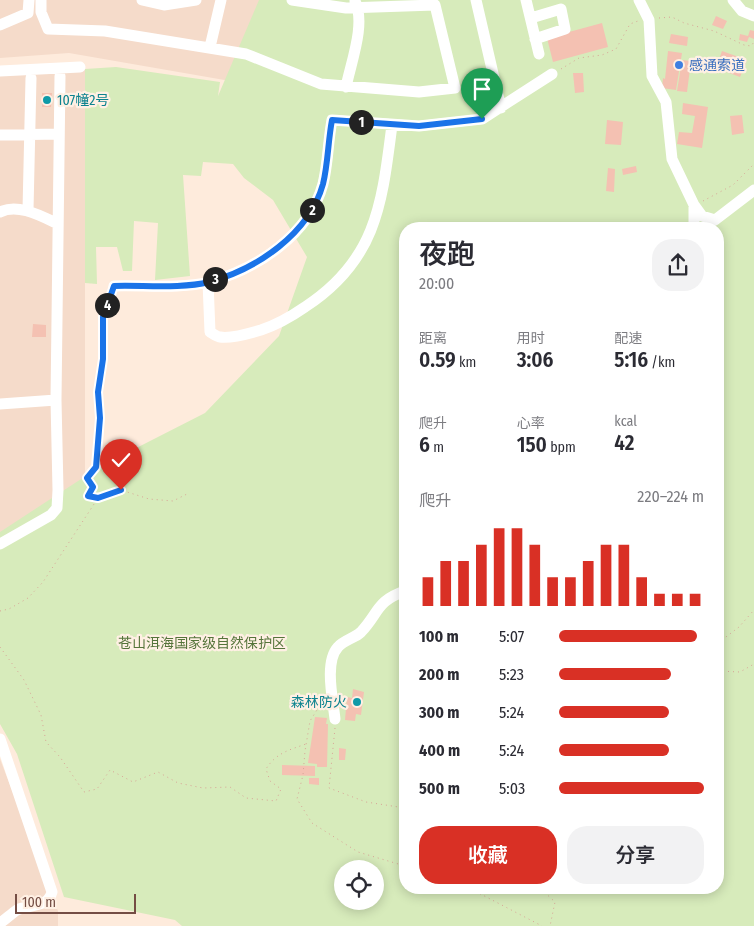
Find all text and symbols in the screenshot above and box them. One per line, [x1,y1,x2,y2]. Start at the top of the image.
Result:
place label: 感通索道 [689,57,745,74]
marker: 感通索道 [673,59,685,71]
pin [461,68,503,119]
icon: arrive [468,75,496,103]
place label: 107幢2号 [57,92,109,109]
marker: 107幢2号 [41,94,53,106]
pin: 1 [348,110,374,134]
text: 1 [359,114,364,131]
pin: 2 [300,198,324,222]
text: 2 [309,202,316,219]
text: 夜跑 [419,238,475,271]
button: share [652,239,704,291]
pin: 3 [202,266,228,292]
text: 3 [212,271,219,288]
text: 20:00 [419,274,454,293]
pin: 4 [94,292,120,318]
text: 4 [104,297,111,314]
text: 距离 [419,330,447,347]
text: 用时 [517,330,545,347]
text: 配速 [614,330,642,347]
text: 0.59 [419,347,456,373]
text: 3:06 [517,347,553,373]
text: 5:16 [614,347,648,373]
text: km [456,354,476,371]
text: /km [648,354,675,371]
text: kcal [614,413,637,430]
text: 爬升 [419,415,447,432]
text: 心率 [517,415,545,432]
text: 42 [614,430,634,456]
text: 6 [419,432,430,458]
text: 150 [517,432,547,458]
pin [100,439,142,490]
text: m [430,439,444,456]
text: bpm [547,439,576,456]
icon: check [107,446,135,474]
text: 220–224 m [637,487,704,506]
text: 爬升 [419,491,451,510]
text: 100 m [419,627,459,646]
text: 5:07 [499,627,524,646]
park label: 苍山洱海国家级自然保护区 [118,635,286,652]
text: 200 m [419,665,459,684]
text: 5:23 [499,665,524,684]
place label: 森林防火 [291,694,347,711]
marker: 森林防火 [351,696,363,708]
text: 300 m [419,703,460,722]
text: 5:24 [499,703,524,722]
text: 400 m [419,741,460,760]
text: 5:24 [499,741,524,760]
text: 500 m [419,779,460,798]
text: 5:03 [499,779,525,798]
button: 收藏 [419,826,557,884]
button: 分享 [567,826,704,884]
map controls [334,860,384,910]
button: locate [334,860,384,910]
scale bar [15,891,136,914]
text: 100 m [22,894,56,911]

